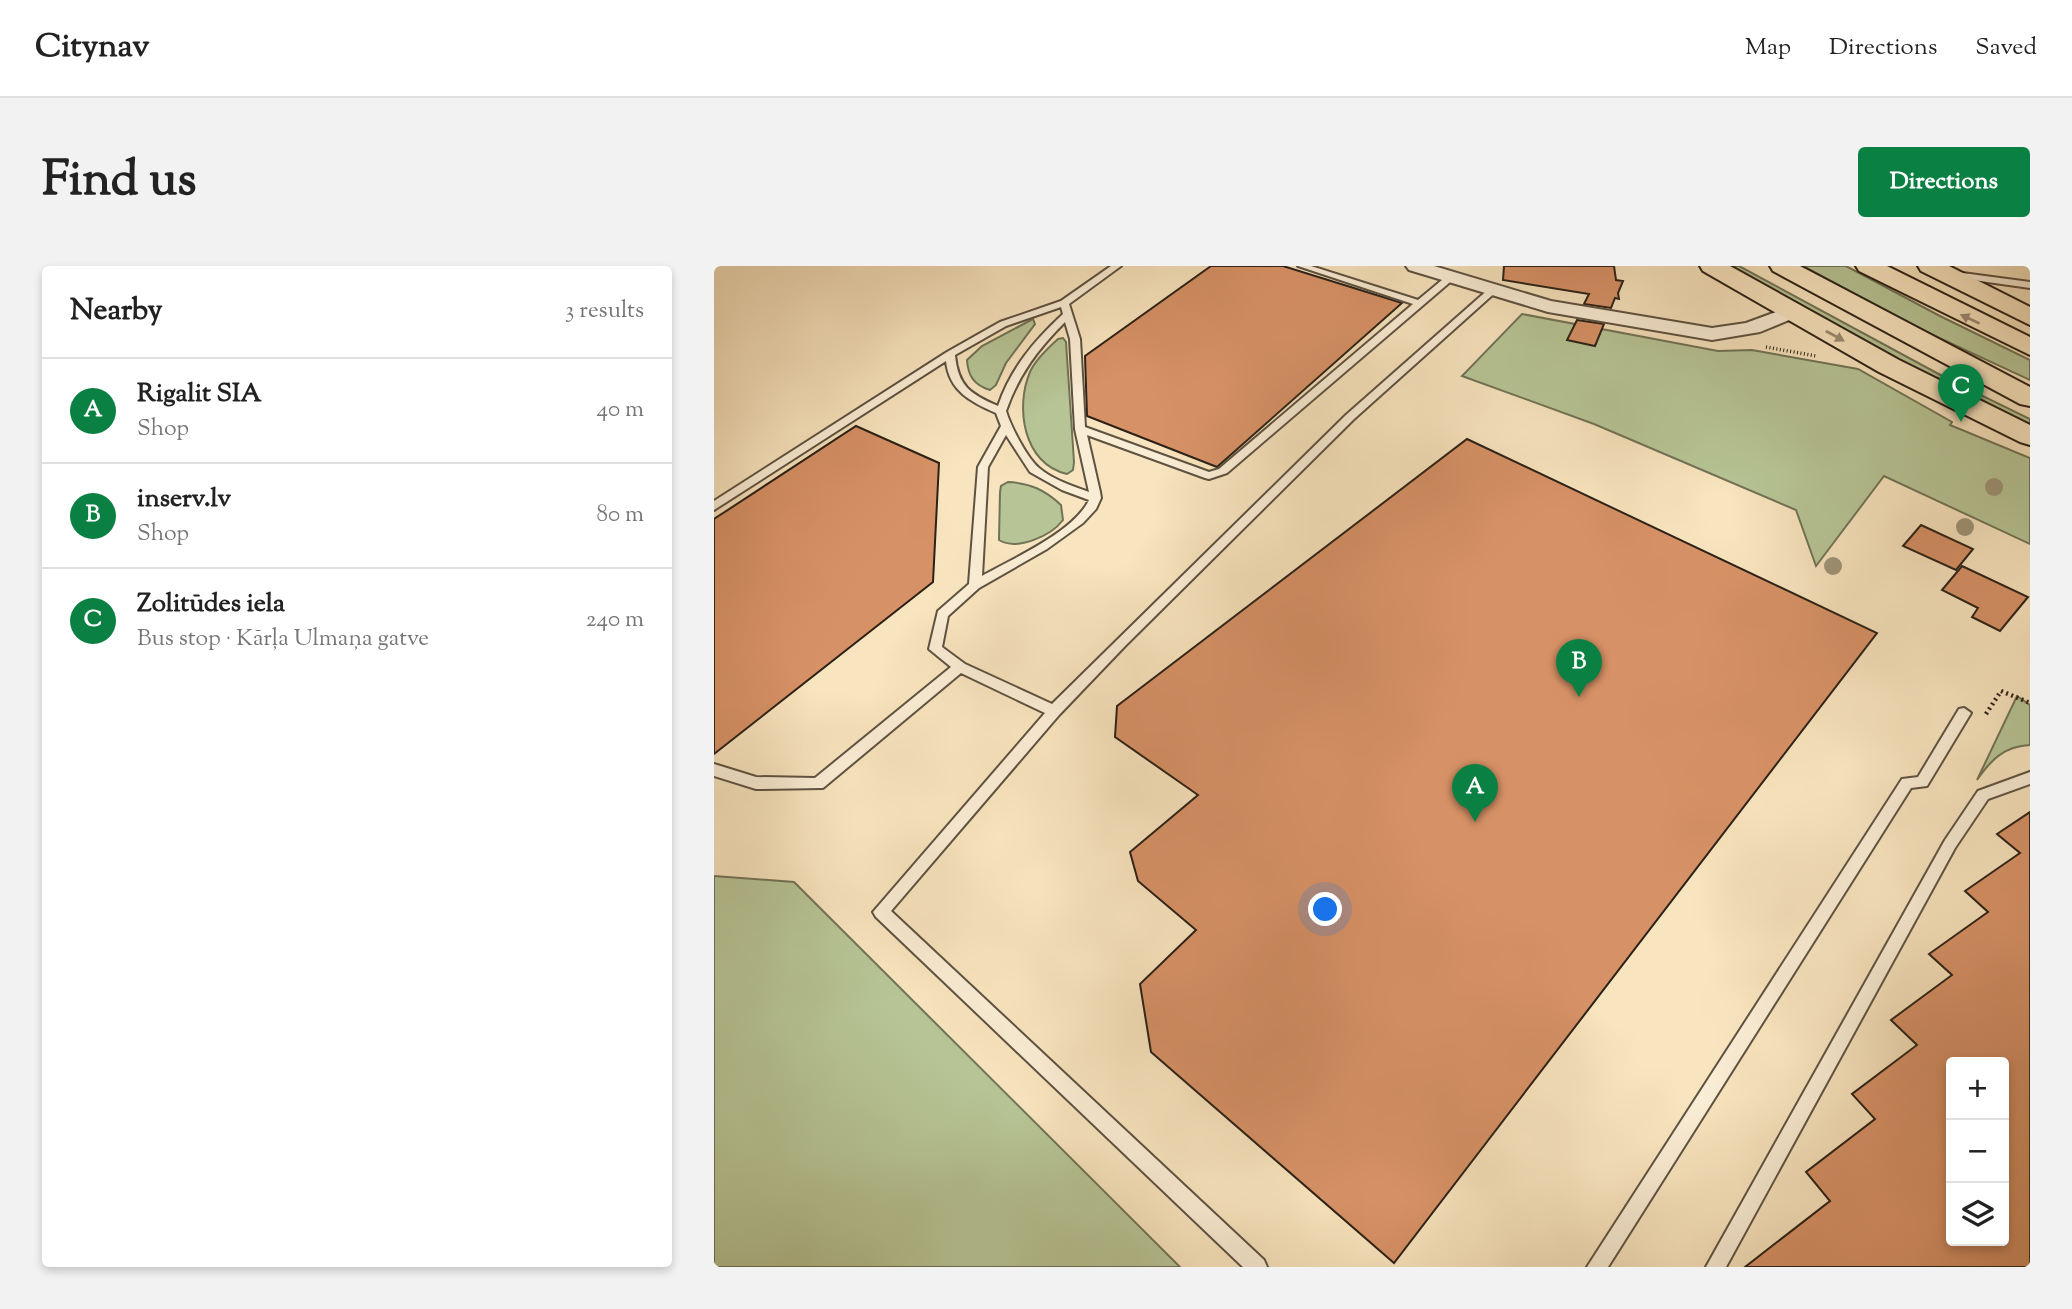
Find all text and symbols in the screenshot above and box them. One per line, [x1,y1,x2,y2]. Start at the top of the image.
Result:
text: Citynav [35,24,150,72]
text: Map [1745,31,1791,65]
text: Directions [1829,31,1937,65]
text: Saved [1975,31,2037,65]
text: Find us [42,147,196,217]
button: Directions [1858,147,2030,217]
text: Nearby [70,290,162,333]
text: 3 results [565,295,644,328]
one-way arrow [1960,313,1980,324]
one-way arrow [1825,330,1845,342]
pin: C [1938,364,1984,422]
text: Rigalit SIA [137,376,262,413]
text: A [84,394,102,427]
text: 40 m [597,394,644,427]
text: Shop [137,413,189,446]
text: inserv.lv [137,481,231,518]
text: B [86,499,100,532]
text: 80 m [596,499,644,532]
text: Shop [137,518,189,551]
text: Zolitūdes iela [137,586,285,623]
text: C [84,604,102,637]
text: 240 m [586,604,644,637]
text: Bus stop · Kārļa Ulmaņa gatve [137,623,429,656]
pin: B [1556,639,1602,697]
pin: A [1452,764,1498,822]
your location [1308,892,1342,926]
map controls [1946,1057,2009,1246]
button: + [1946,1057,2009,1120]
button: − [1946,1120,2009,1183]
button: layers [1946,1183,2009,1246]

